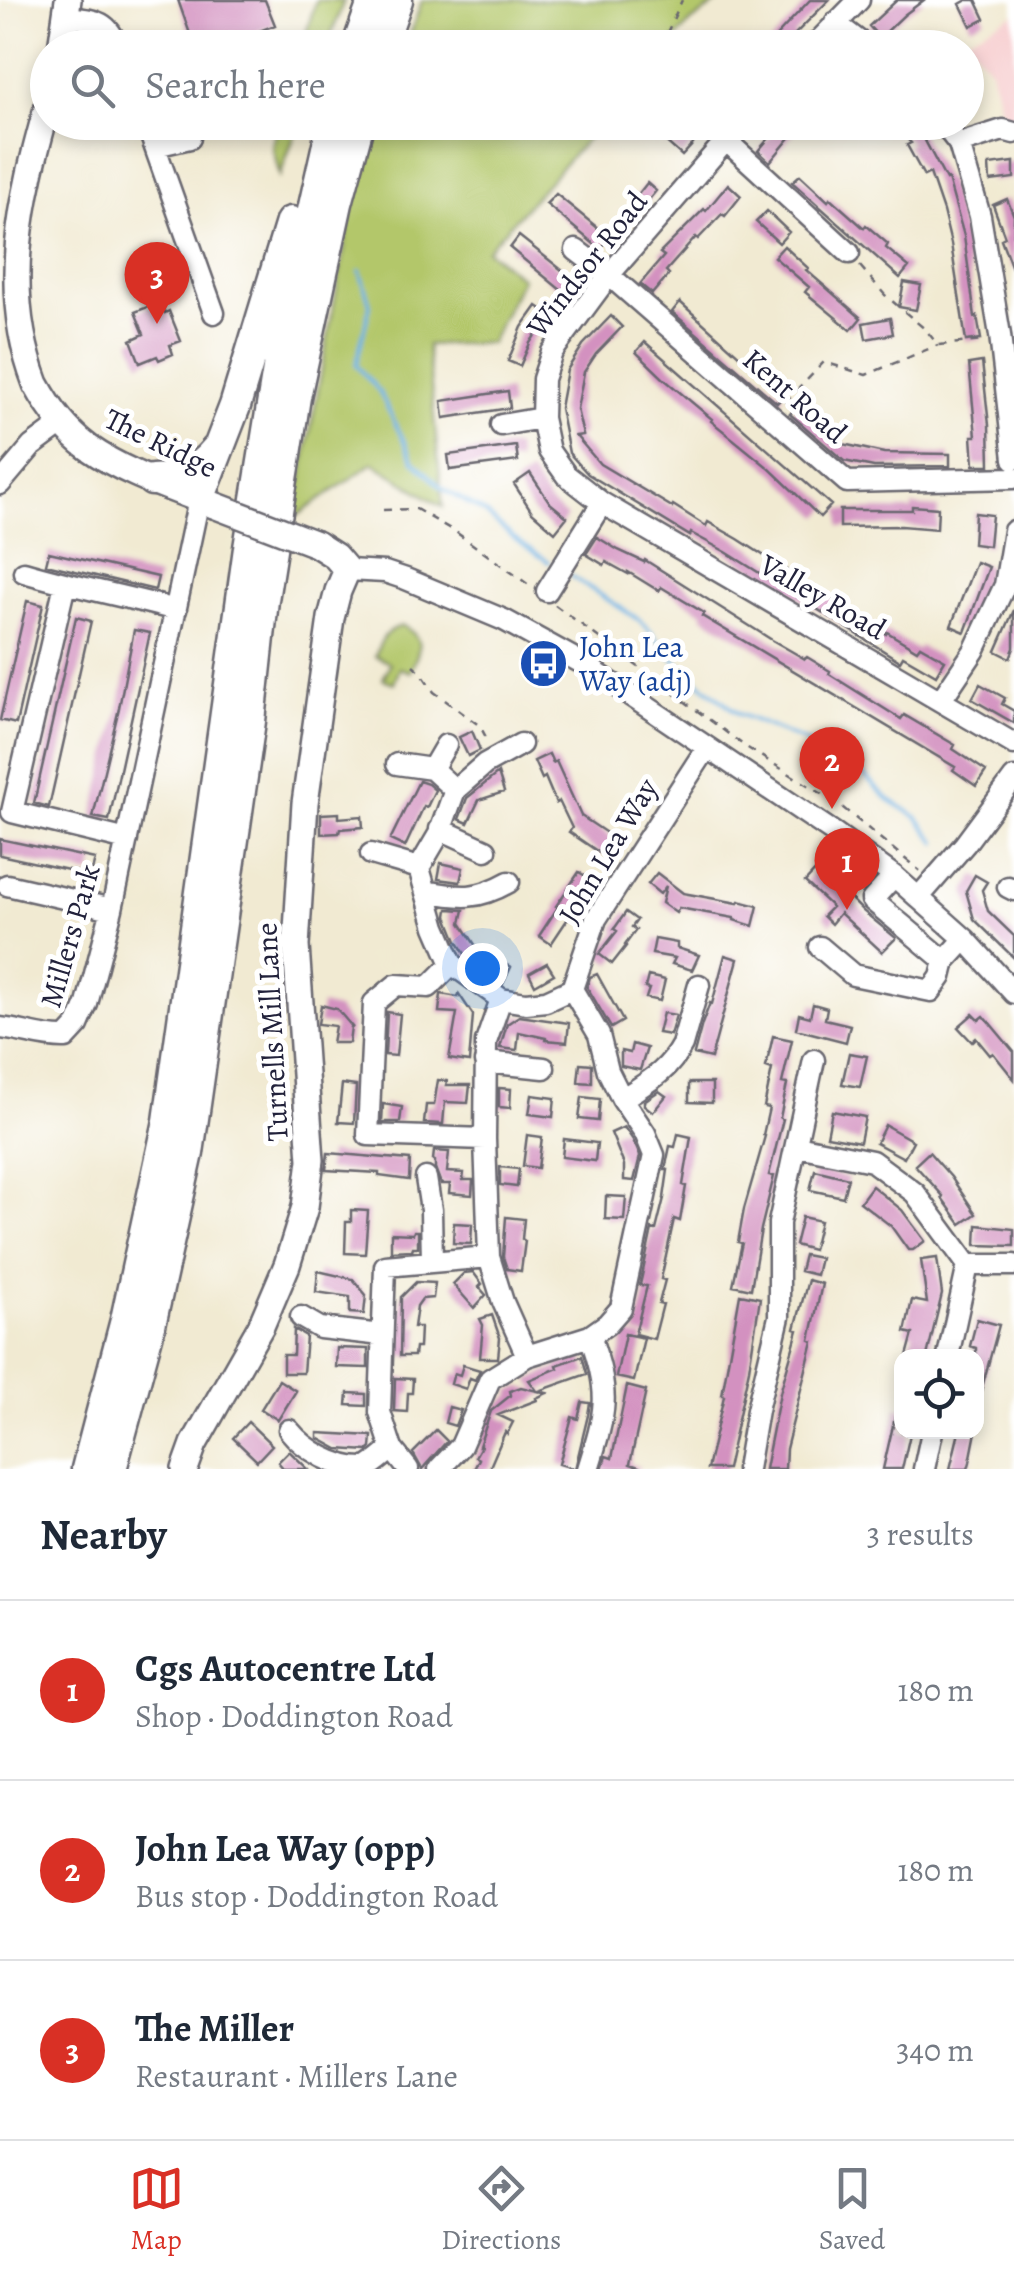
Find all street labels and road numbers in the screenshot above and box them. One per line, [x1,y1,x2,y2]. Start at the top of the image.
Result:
street label: Windsor Road [517,182,657,346]
street label: Kent Road [734,340,856,453]
street label: The Ridge [98,399,224,487]
street label: Valley Road [752,544,894,650]
street label: John Lea Way [549,770,667,931]
street label: Millers Park [30,860,110,1012]
street label: Turnells Mill Lane [246,922,298,1142]

